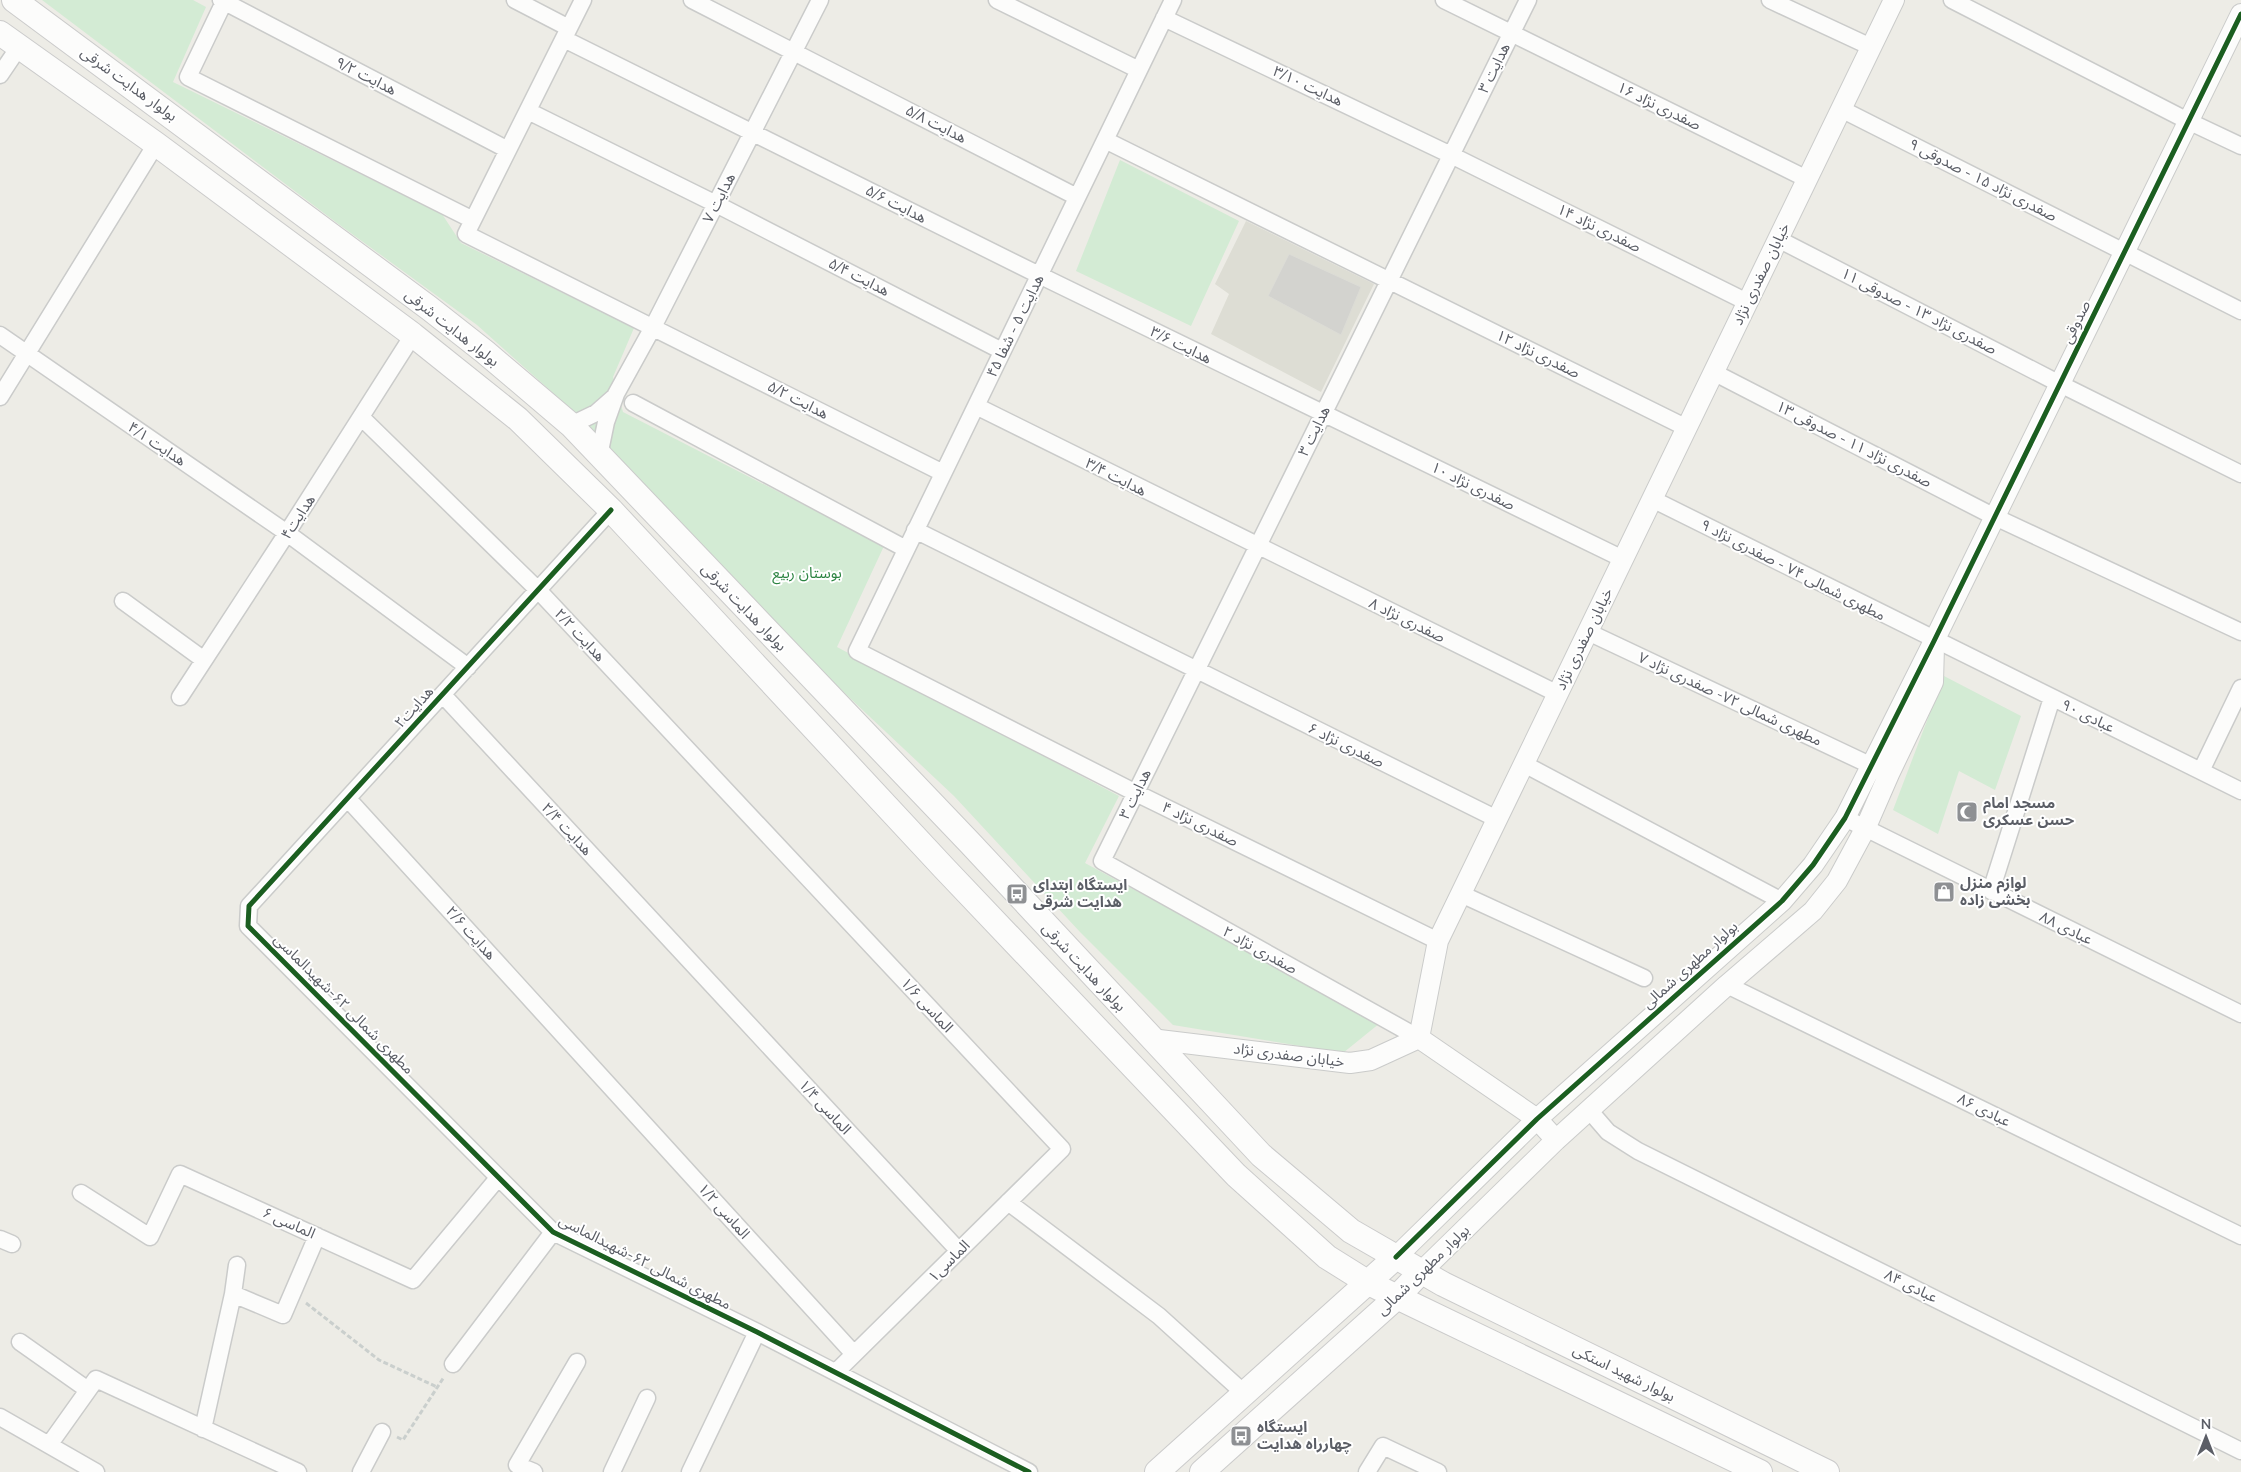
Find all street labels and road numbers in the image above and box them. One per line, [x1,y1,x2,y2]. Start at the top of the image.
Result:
street label: هدایت ۳ [1473,40,1515,96]
street label: بولوار هدایت شرقی [77,42,181,126]
street label: هدایت ۹/۲ [332,52,400,100]
street label: هدایت ۳/۱۰ [1270,61,1346,111]
street label: صفدری نژاد ۱۶ [1614,77,1704,135]
street label: هدایت ۵/۸ [902,100,970,148]
street label: صفدری نژاد ۱۵ - صدوقی ۹ [1906,134,2060,226]
street label: هدایت ۷ [698,170,740,226]
street label: هدایت ۵/۶ [862,180,930,228]
street label: صفدری نژاد ۱۴ [1554,199,1644,257]
street label: خیابان صفدری نژاد [1728,219,1794,328]
street label: هدایت ۵/۴ [825,253,893,301]
street label: صفدری نژاد ۱۳ - صدوقی ۱۱ [1838,263,2000,359]
street label: هدایت ۵ - شفا ۴۵ [981,271,1049,381]
street label: بولوار هدایت شرقی [401,285,503,371]
street label: صدوقی [2057,297,2095,347]
street label: هدایت ۳/۶ [1147,321,1215,369]
street label: صفدری نژاد ۱۲ [1493,325,1583,383]
street label: هدایت ۵/۲ [764,376,832,424]
street label: صفدری نژاد ۱۱ - صدوقی ۱۳ [1773,396,1935,492]
street label: هدایت ۳ [1293,403,1335,459]
street label: هدایت ۴/۱ [124,417,190,471]
street label: هدایت ۳/۴ [1082,453,1150,501]
street label: صفدری نژاد ۱۰ [1428,457,1518,515]
street label: هدایت۴ [276,491,320,543]
street label: مطهری شمالی ۷۴ - صفدری نژاد ۹ [1697,515,1889,625]
street label: بولوار هدایت شرقی [697,559,791,655]
street label: خیابان صفدری نژاد [1551,584,1617,693]
street label: صفدری نژاد ۸ [1366,593,1448,647]
street label: هدایت ۲/۲ [550,604,610,666]
street label: مطهری شمالی ۷۲- صفدری نژاد ۷ [1635,648,1825,750]
street label: هدایت۲ [390,682,438,732]
street label: عبادی ۹۰ [2058,695,2118,738]
street label: صفدری نژاد ۶ [1305,718,1387,772]
street label: هدایت ۳ [1114,766,1156,822]
street label: صفدری نژاد ۴ [1159,797,1241,851]
street label: هدایت ۲/۴ [537,798,597,860]
street label: هدایت ۲/۶ [441,902,501,964]
street label: عبادی ۸۸ [2036,907,2096,950]
street label: بولوار مطهری شمالی [1638,917,1742,1013]
street label: بولوار هدایت شرقی [1037,918,1131,1016]
street label: صفدری نژاد ۲ [1219,921,1301,979]
street label: مطهری شمالی ۶۲-شهیدالماسی [270,930,418,1078]
street label: الماسی ۱/۶ [896,973,958,1037]
street label: خیابان صفدری نژاد [1233,1038,1346,1072]
street label: الماسی ۱/۴ [794,1075,856,1139]
street label: عبادی ۸۶ [1954,1089,2014,1132]
street label: الماسی ۱/۲ [694,1179,754,1243]
street label: الماسی ۶ [259,1203,319,1243]
street label: مطهری شمالی ۶۲-شهیدالماسی [556,1210,734,1314]
street label: بولوار مطهری شمالی [1372,1220,1474,1320]
street label: الماسی۱ [924,1236,974,1286]
street label: عبادی ۸۴ [1881,1265,1941,1308]
street label: بولوار شهید استکی [1570,1340,1678,1406]

